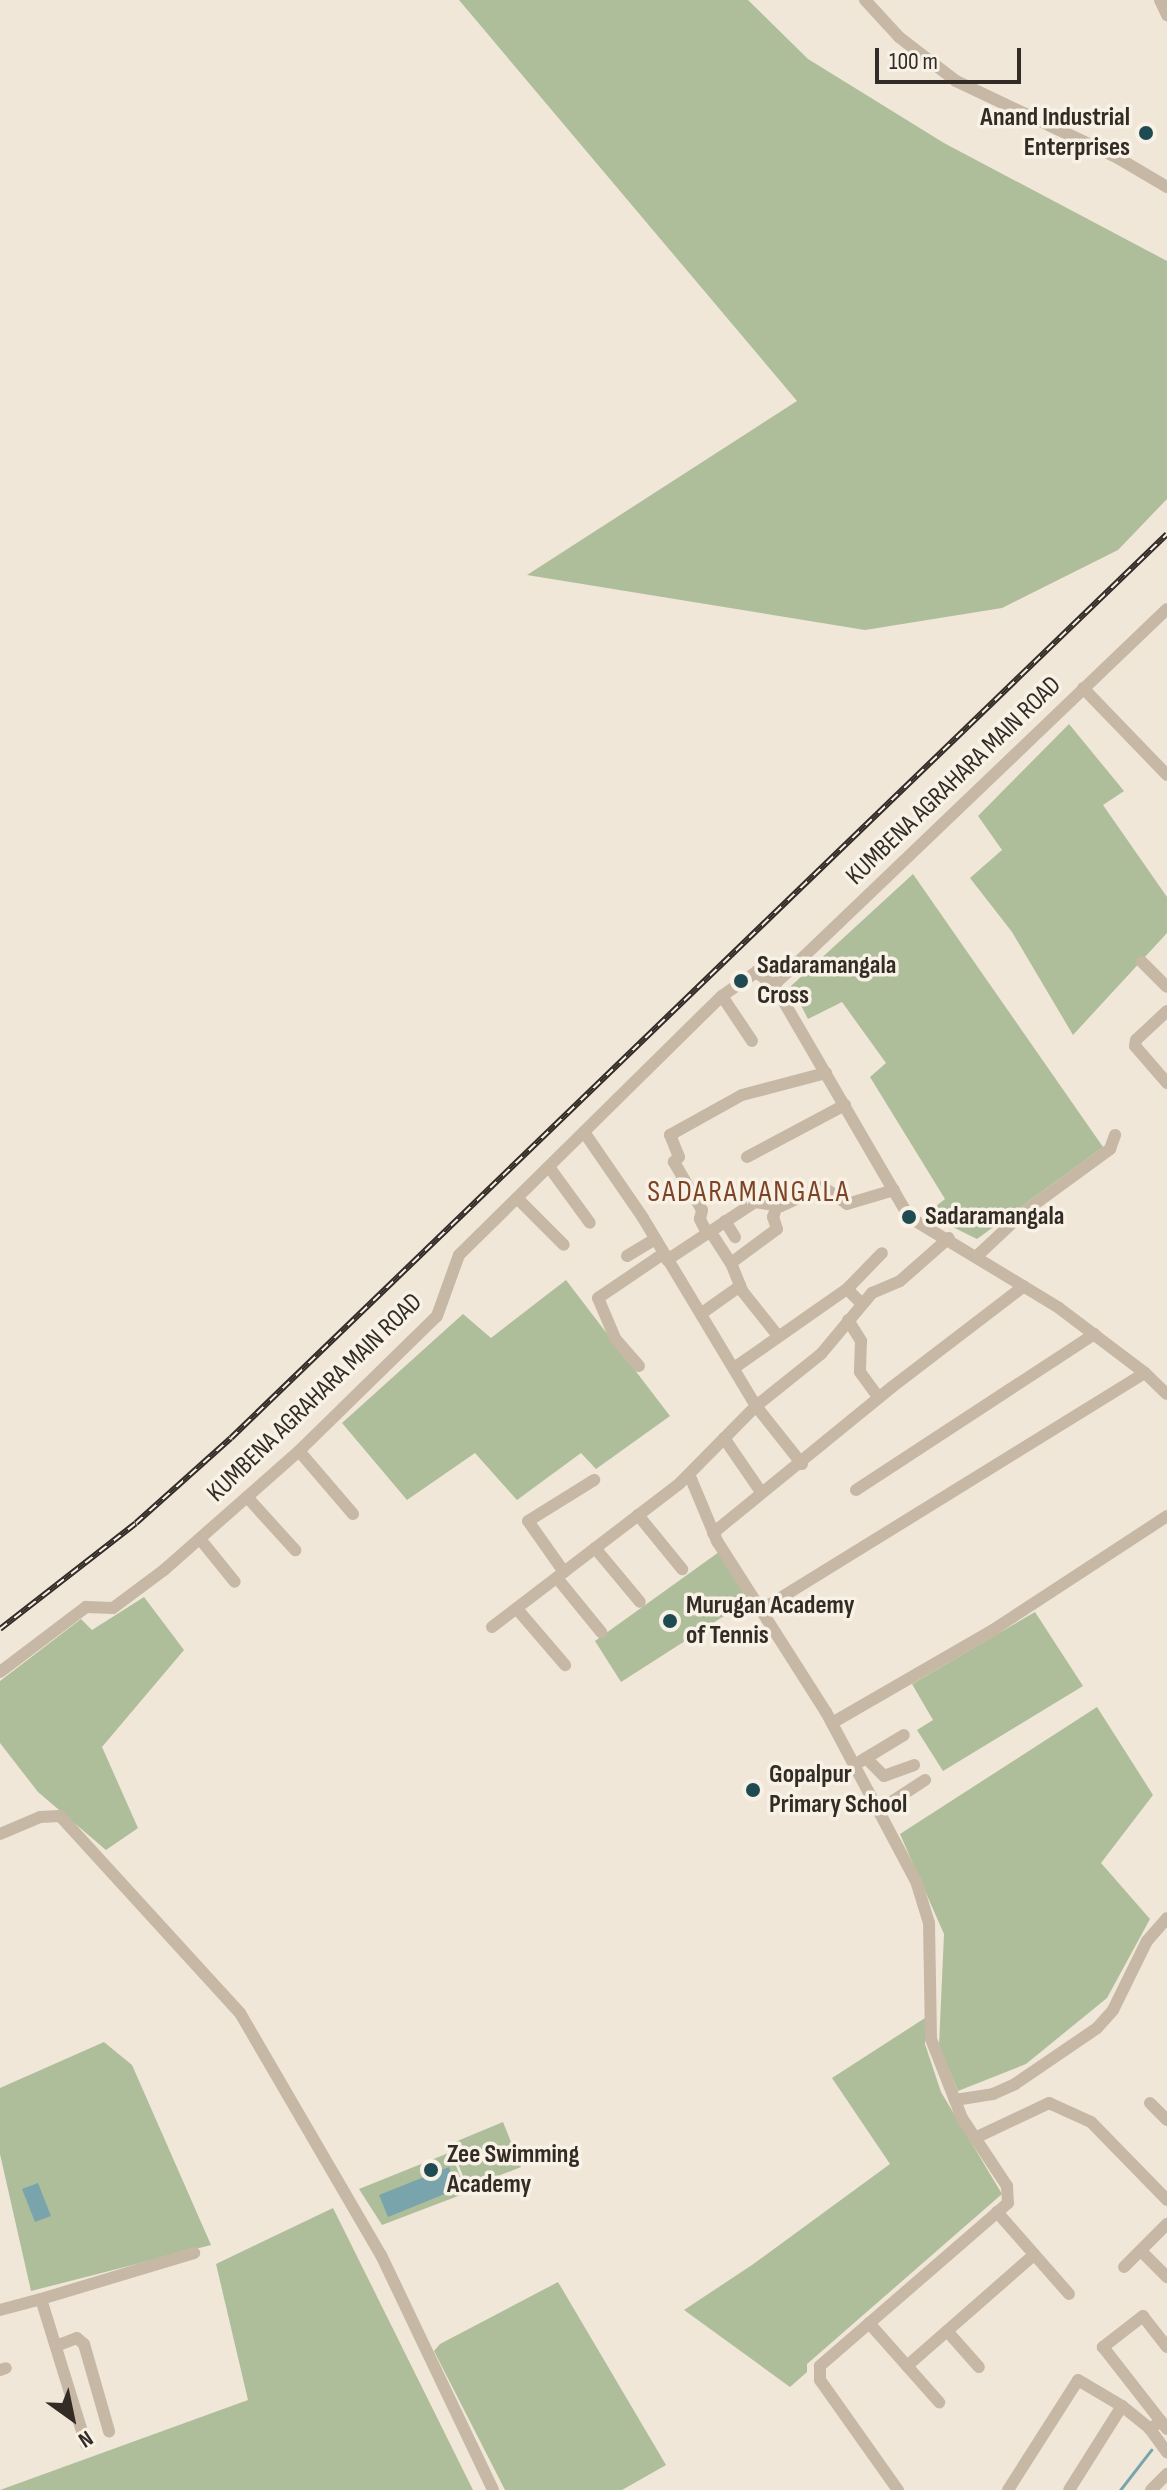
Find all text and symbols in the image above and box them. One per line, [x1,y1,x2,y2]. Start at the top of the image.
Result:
scale bar [879,32,1025,82]
text: 100 m [889,47,938,76]
place label: Anand Industrial Enterprises [980,102,1130,164]
marker: Anand Industrial Enterprises [1137,124,1155,142]
street label: KUMBENA AGRAHARA MAIN ROAD [840,670,1068,892]
place label: Sadaramangala Cross [757,950,896,1012]
marker: Sadaramangala Cross [732,972,750,990]
district label: SADARAMANGALA [647,1174,851,1210]
place label: Sadaramangala [925,1201,1064,1233]
marker: Sadaramangala [900,1208,918,1226]
street label: KUMBENA AGRAHARA MAIN ROAD [201,1287,429,1509]
place label: Murugan Academy of Tennis [686,1590,855,1652]
marker: Murugan Academy of Tennis [661,1612,679,1630]
place label: Gopalpur Primary School [769,1759,907,1820]
marker: Gopalpur Primary School [744,1781,762,1799]
place label: Zee Swimming Academy [447,2139,579,2200]
marker: Zee Swimming Academy [422,2161,440,2179]
north arrow [32,2378,112,2458]
text: N [73,2424,98,2453]

